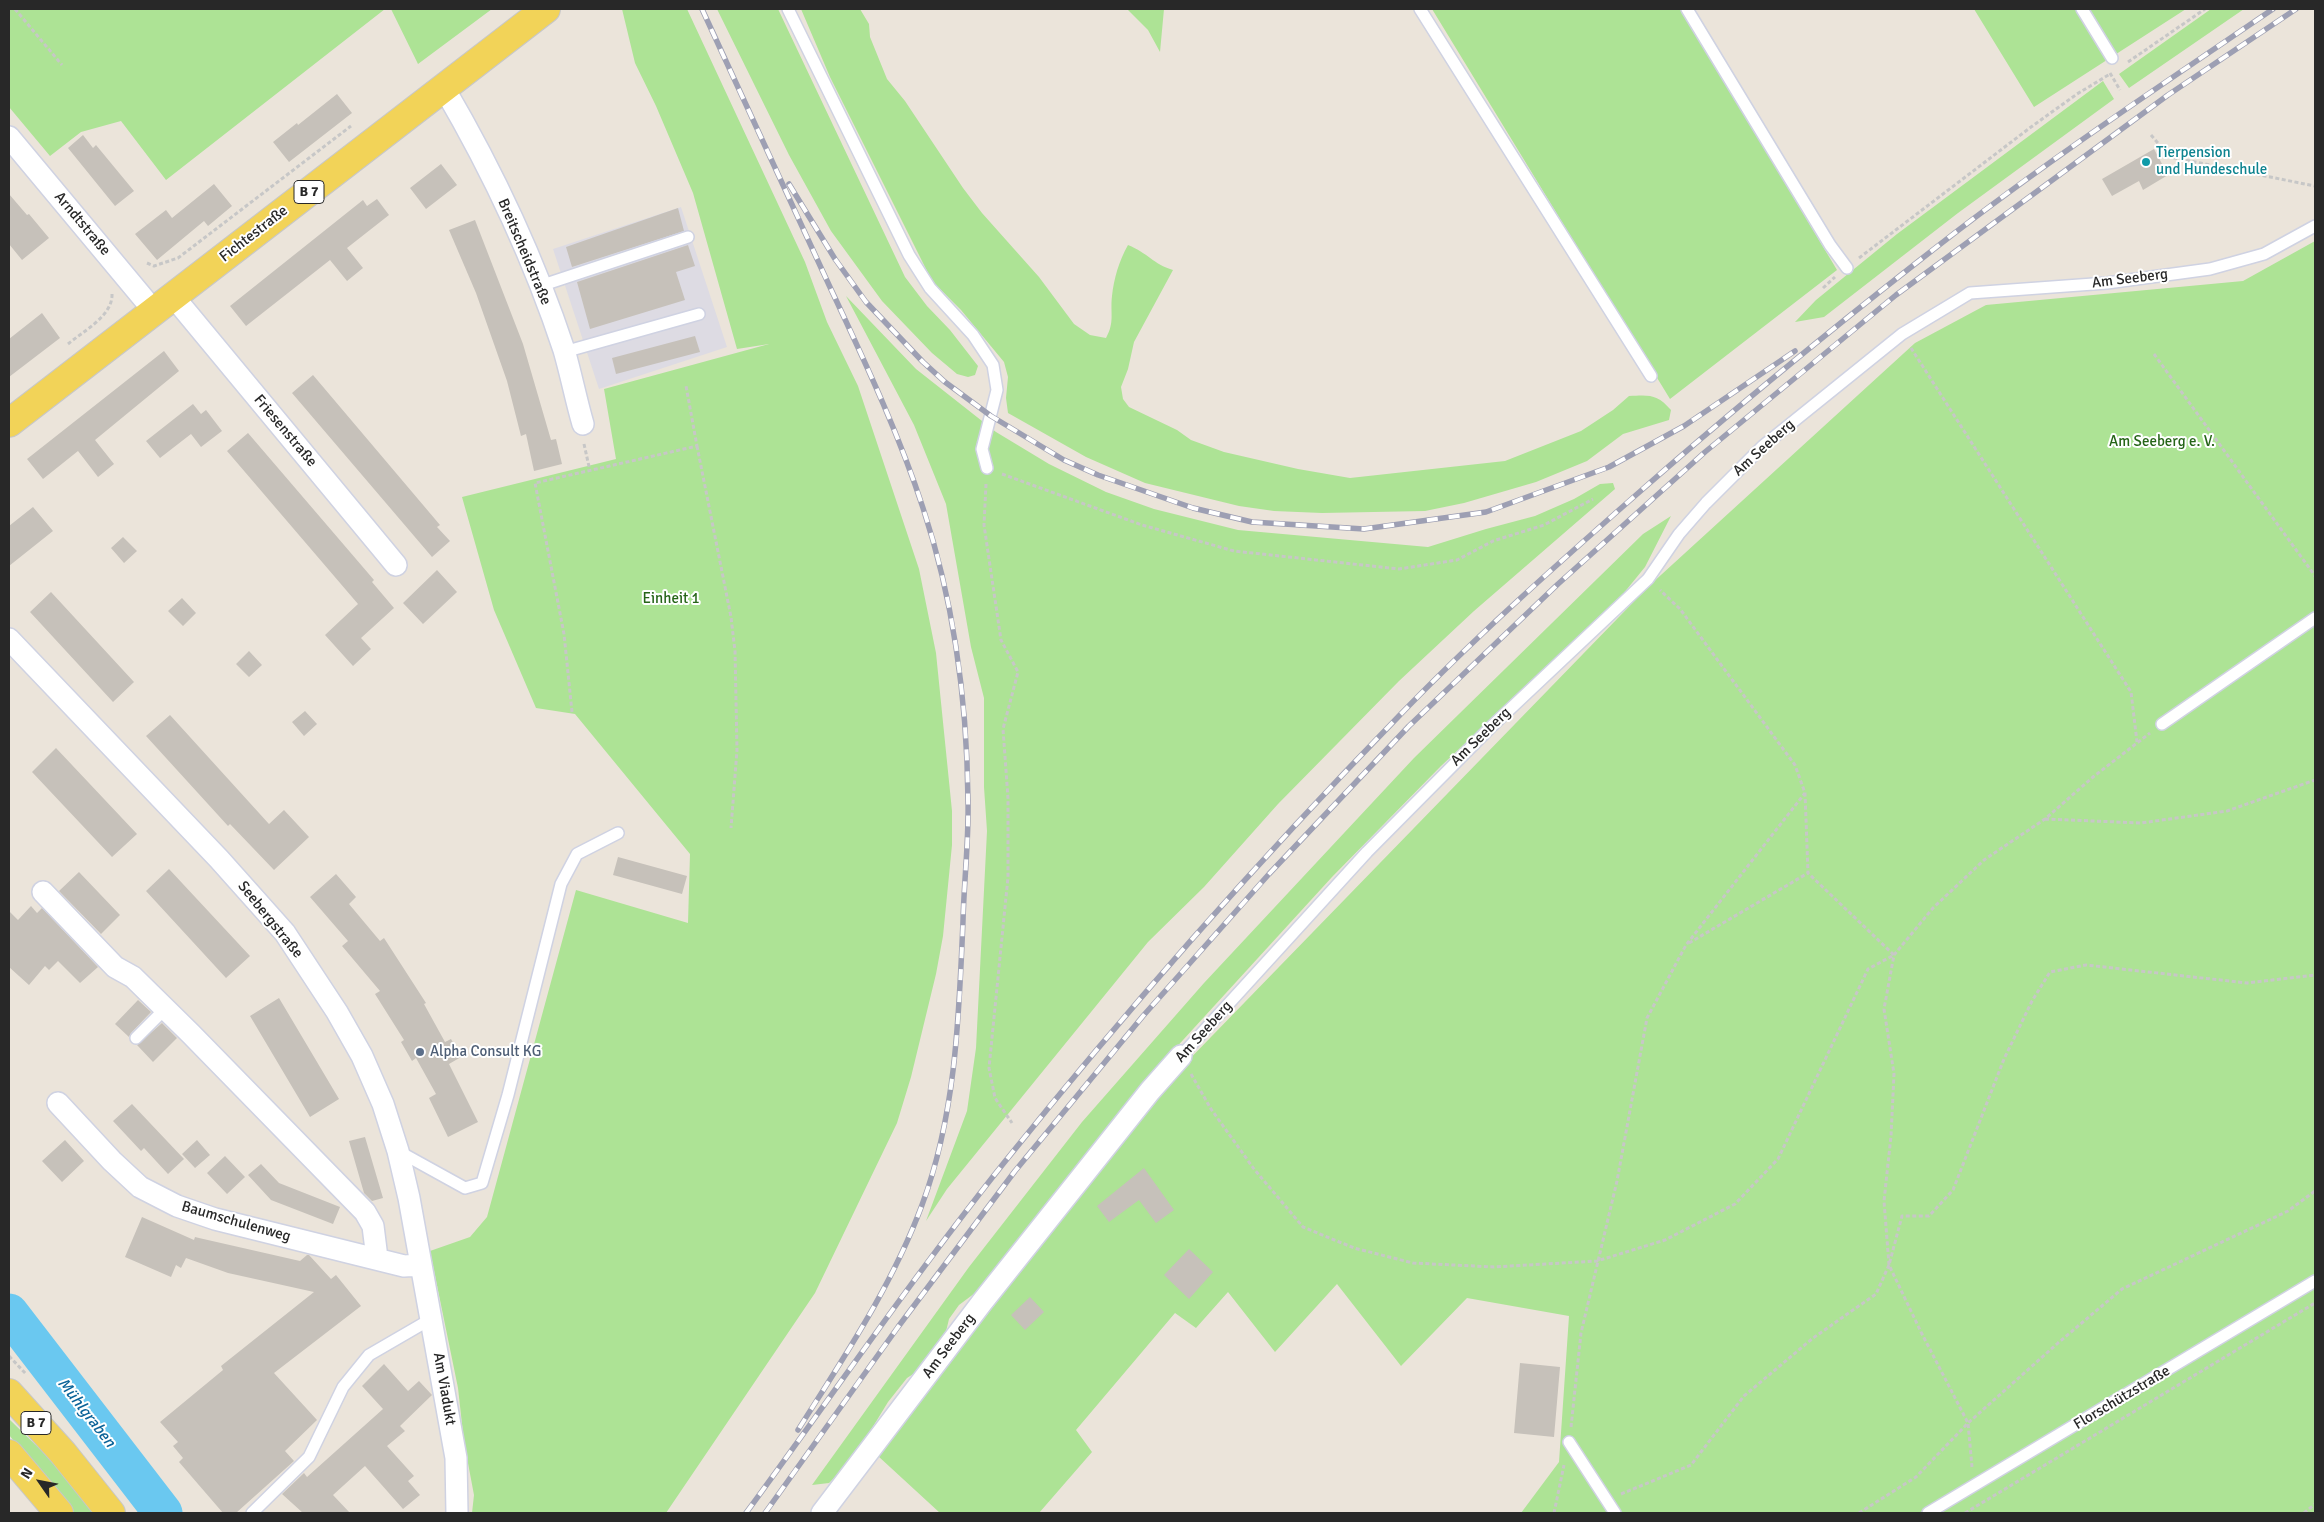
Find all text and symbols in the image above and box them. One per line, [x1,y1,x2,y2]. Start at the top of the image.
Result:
place label: Tierpension und Hundeschule [2156,144,2267,179]
marker: Tierpension und Hundeschule [2140,156,2152,168]
road number: B 7 [294,180,324,203]
street label: Arndtstraße [50,188,114,260]
street label: Breitscheidstraße [493,196,555,308]
street label: Fichtestraße [216,202,292,266]
street label: Am Seeberg [2091,265,2169,293]
street label: Friesenstraße [250,391,320,471]
street label: Am Seeberg [1730,416,1798,480]
park label: Am Seeberg e. V. [2109,433,2215,451]
park label: Einheit 1 [642,590,700,608]
street label: Am Seeberg [1447,704,1515,770]
street label: Seebergstraße [233,878,307,962]
street label: Am Seeberg [1172,998,1236,1066]
place label: Alpha Consult KG [430,1043,541,1061]
marker: Alpha Consult KG [414,1046,426,1058]
street label: Baumschulenweg [179,1198,293,1246]
street label: Am Seeberg [919,1310,979,1382]
street label: Am Viadukt [429,1351,459,1427]
street label: Florschützstraße [2071,1362,2173,1434]
water label: Mühlgraben [53,1375,119,1451]
road number: B 7 [21,1412,51,1435]
north arrow [15,1457,65,1507]
text: N [17,1465,37,1482]

